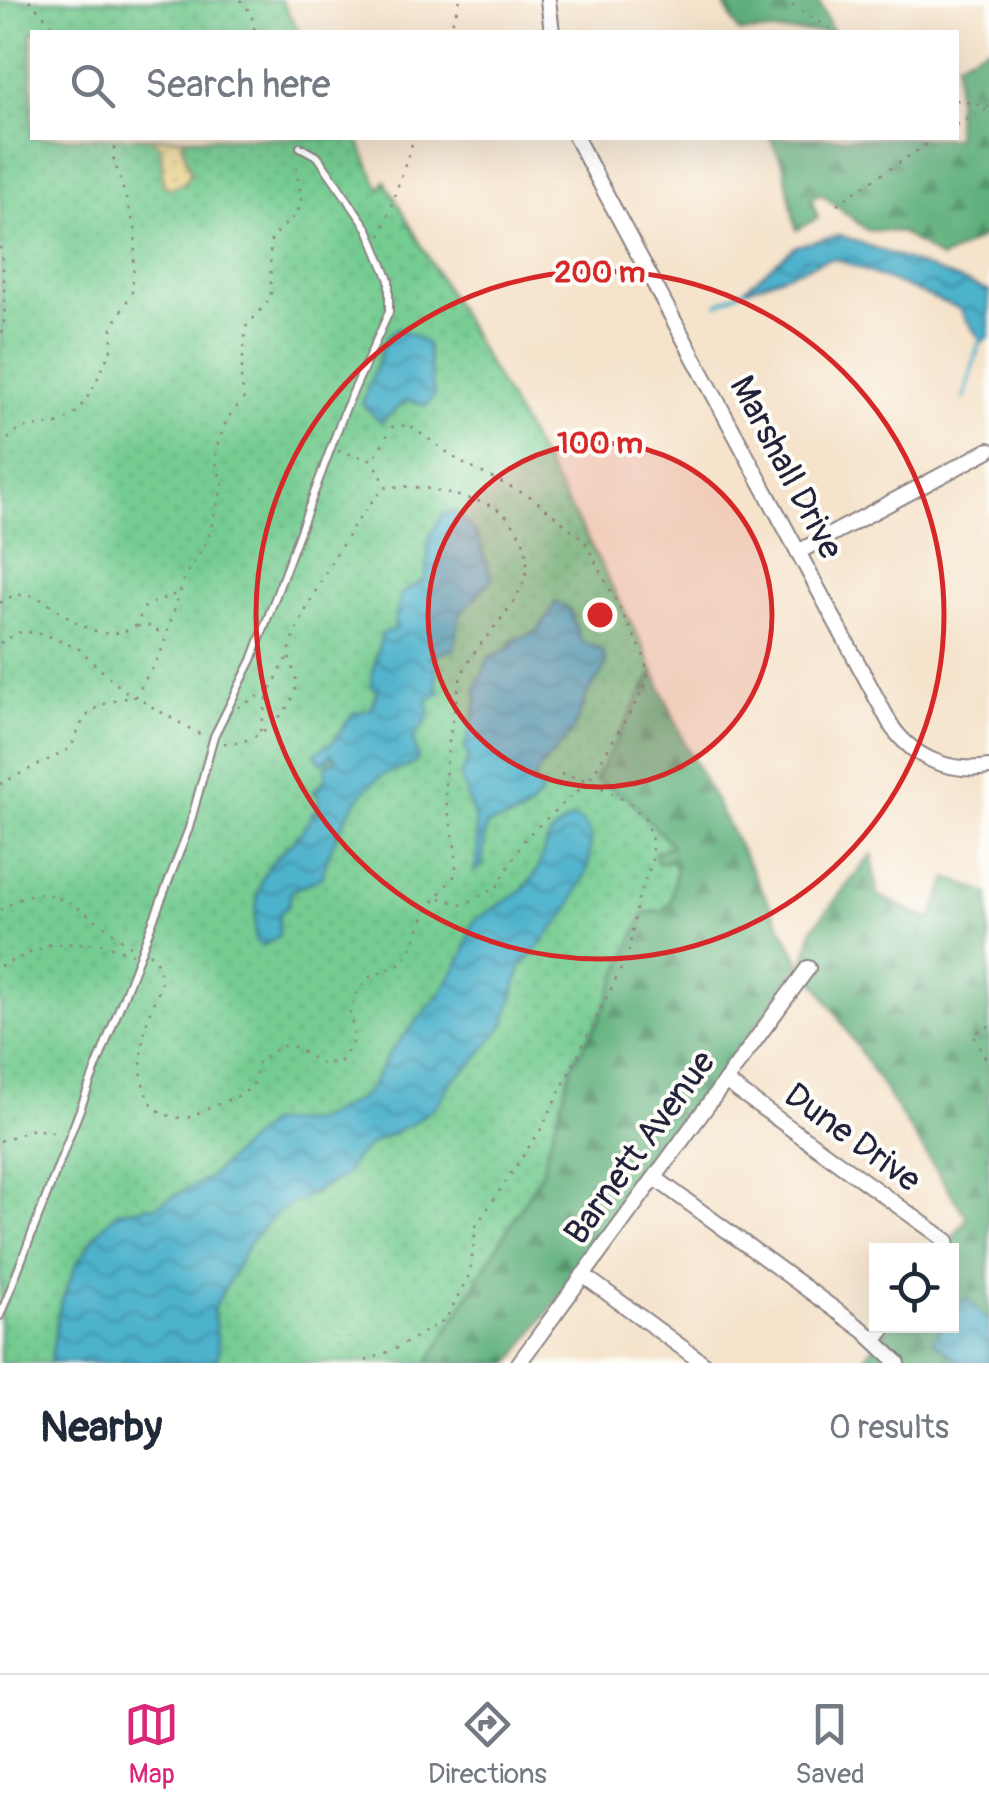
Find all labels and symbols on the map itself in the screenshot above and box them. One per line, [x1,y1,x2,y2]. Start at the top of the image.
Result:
text: 200 m [555,254,645,291]
street label: Marshall Drive [719,368,853,567]
text: 100 m [557,425,643,462]
centre of rings [582,597,618,633]
street label: Barnett Avenue [555,1042,725,1253]
street label: Dune Drive [775,1073,929,1202]

